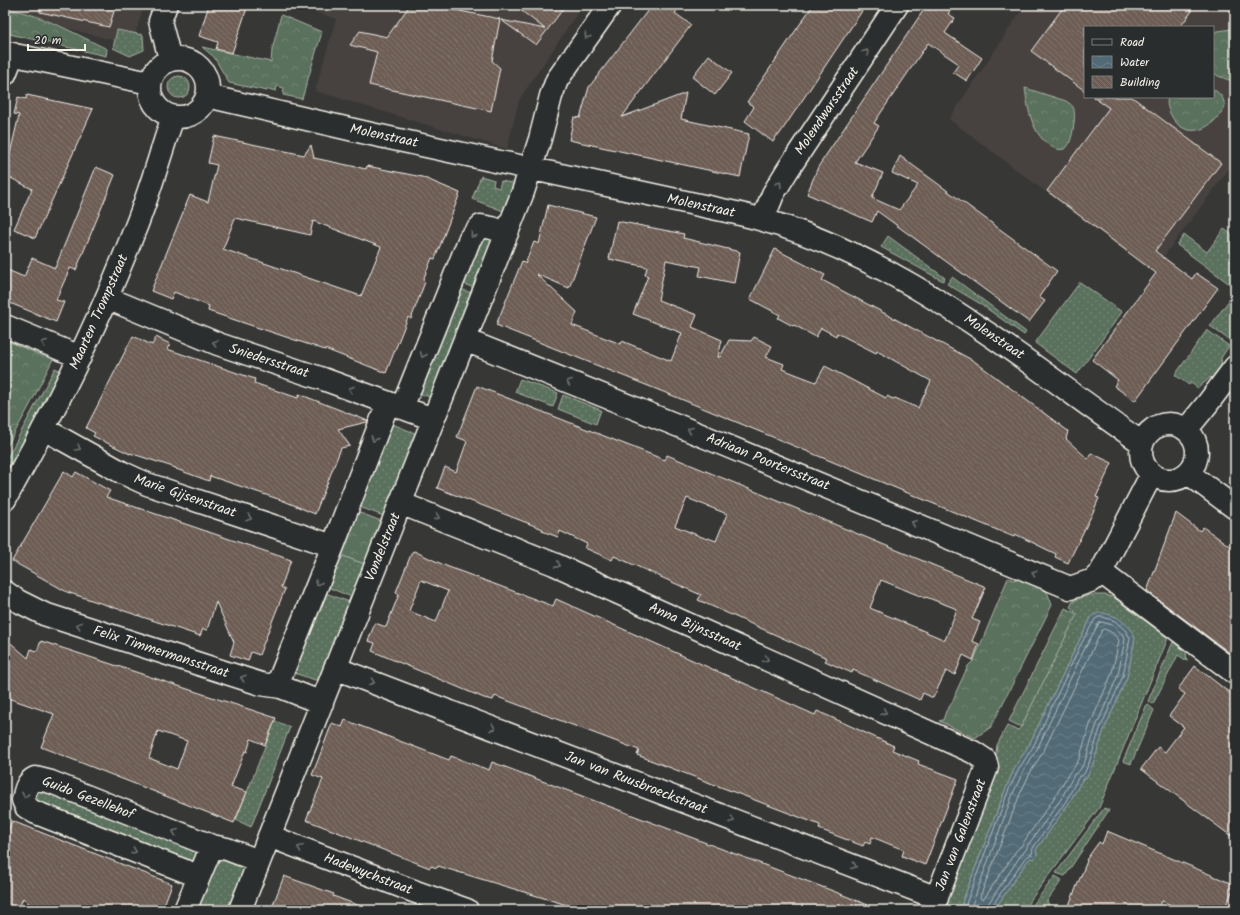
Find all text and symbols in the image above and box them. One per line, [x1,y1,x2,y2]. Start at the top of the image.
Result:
scale bar [28,26,85,52]
legend [1084,26,1214,98]
text: 20 m [34,31,62,50]
one-way arrow [585,32,592,39]
text: Road [1120,33,1145,52]
one-way arrow [861,49,869,56]
text: Water [1120,53,1150,72]
street label: Molendwarsstraat [789,62,865,160]
text: Building [1120,73,1160,92]
street label: Molenstraat [348,118,421,154]
one-way arrow [774,181,781,188]
street label: Molenstraat [665,188,738,224]
one-way arrow [471,231,478,238]
street label: Maarten Trompstraat [64,250,135,373]
street label: Molenstraat [959,309,1029,366]
street label: Sniedersstraat [226,338,312,384]
one-way arrow [41,339,48,347]
one-way arrow [212,339,219,347]
one-way arrow [420,351,428,358]
one-way arrow [566,379,574,387]
one-way arrow [348,385,355,393]
one-way arrow [687,427,694,435]
street label: Adriaan Poortersstraat [703,427,834,497]
one-way arrow [370,436,378,443]
one-way arrow [74,443,81,450]
street label: Marie Gijsenstraat [131,468,240,524]
street label: Vondelstraat [359,509,407,585]
one-way arrow [246,513,253,522]
one-way arrow [433,513,440,521]
one-way arrow [910,520,918,528]
one-way arrow [554,561,561,569]
one-way arrow [1030,570,1038,578]
one-way arrow [315,579,323,586]
street label: Anna Bijnsstraat [645,597,745,658]
street label: Felix Timmermansstraat [90,620,232,685]
one-way arrow [76,621,83,630]
one-way arrow [762,654,769,662]
one-way arrow [240,675,247,683]
one-way arrow [368,677,375,685]
one-way arrow [880,707,888,715]
one-way arrow [490,724,497,732]
street label: Jan van Ruusbroeckstraat [561,746,711,821]
street label: Guido Gezellehof [39,770,139,826]
street label: Jan van Galenstraat [929,775,993,894]
one-way arrow [21,792,29,798]
one-way arrow [729,815,736,823]
one-way arrow [172,828,179,836]
one-way arrow [296,844,303,852]
one-way arrow [131,847,138,855]
street label: Hadewychstraat [320,847,416,901]
one-way arrow [850,862,857,870]

